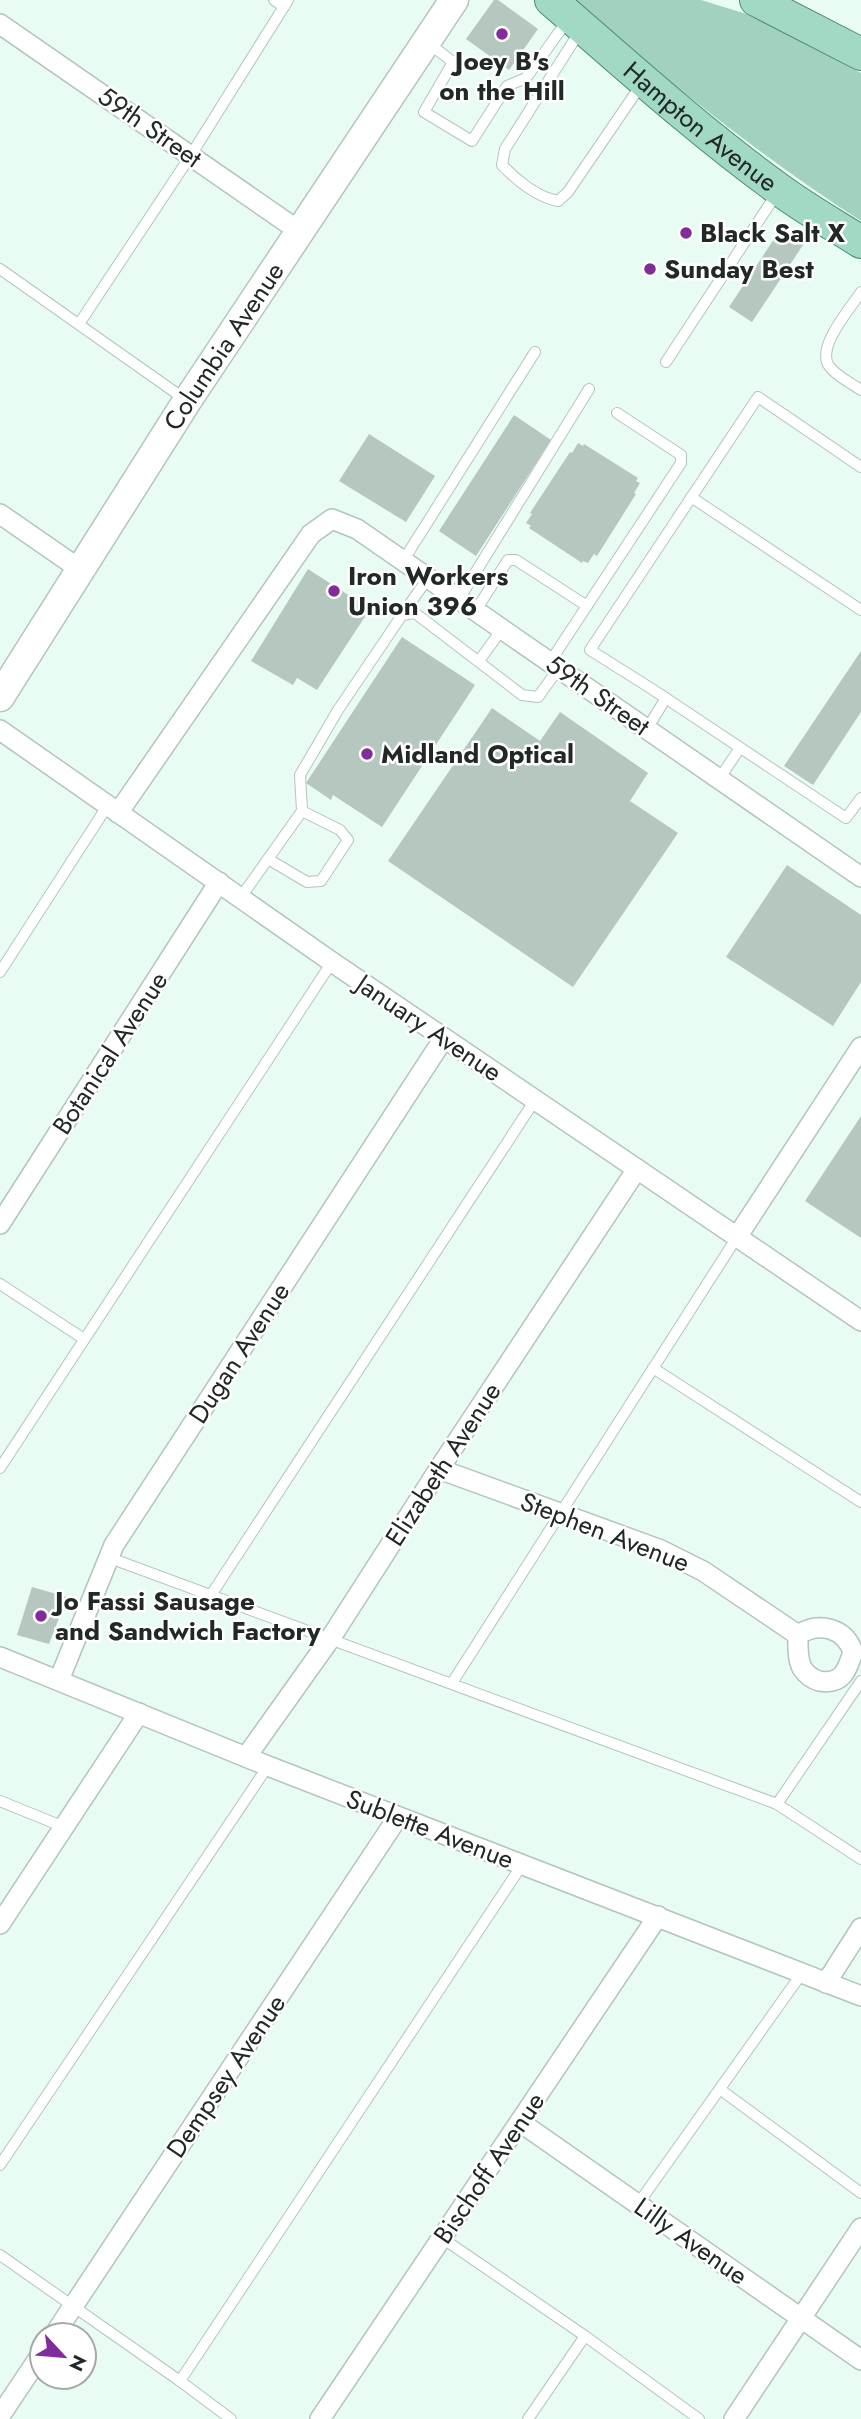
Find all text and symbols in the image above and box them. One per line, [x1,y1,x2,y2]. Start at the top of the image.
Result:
marker: Joey B's on the Hill [494,26,510,42]
place label: Joey B's on the Hill [439,42,565,110]
street label: Hampton Avenue [615,52,786,201]
street label: 59th Street [90,77,210,177]
place label: Black Salt X [700,214,845,252]
marker: Black Salt X [678,225,694,241]
place label: Sunday Best [664,250,814,288]
street label: Columbia Avenue [154,255,293,438]
marker: Sunday Best [642,261,658,277]
place label: Iron Workers Union 396 [348,557,509,625]
marker: Iron Workers Union 396 [326,583,342,599]
street label: 59th Street [538,645,658,745]
place label: Midland Optical [381,735,574,773]
marker: Midland Optical [359,746,375,762]
street label: January Avenue [346,963,509,1091]
street label: Botanical Avenue [43,964,177,1142]
street label: Dugan Avenue [179,1275,299,1431]
street label: Elizabeth Avenue [376,1375,510,1553]
street label: Stephen Avenue [515,1482,695,1582]
place label: Jo Fassi Sausage and Sandwich Factory [50,1582,321,1650]
marker: Jo Fassi Sausage and Sandwich Factory [33,1608,49,1624]
street label: Sublette Avenue [341,1780,519,1878]
street label: Dempsey Avenue [157,1987,295,2165]
street label: Bischoff Avenue [424,2085,554,2251]
street label: Lilly Avenue [627,2188,755,2294]
north arrow [28,2321,98,2391]
text: N [62,2351,93,2376]

